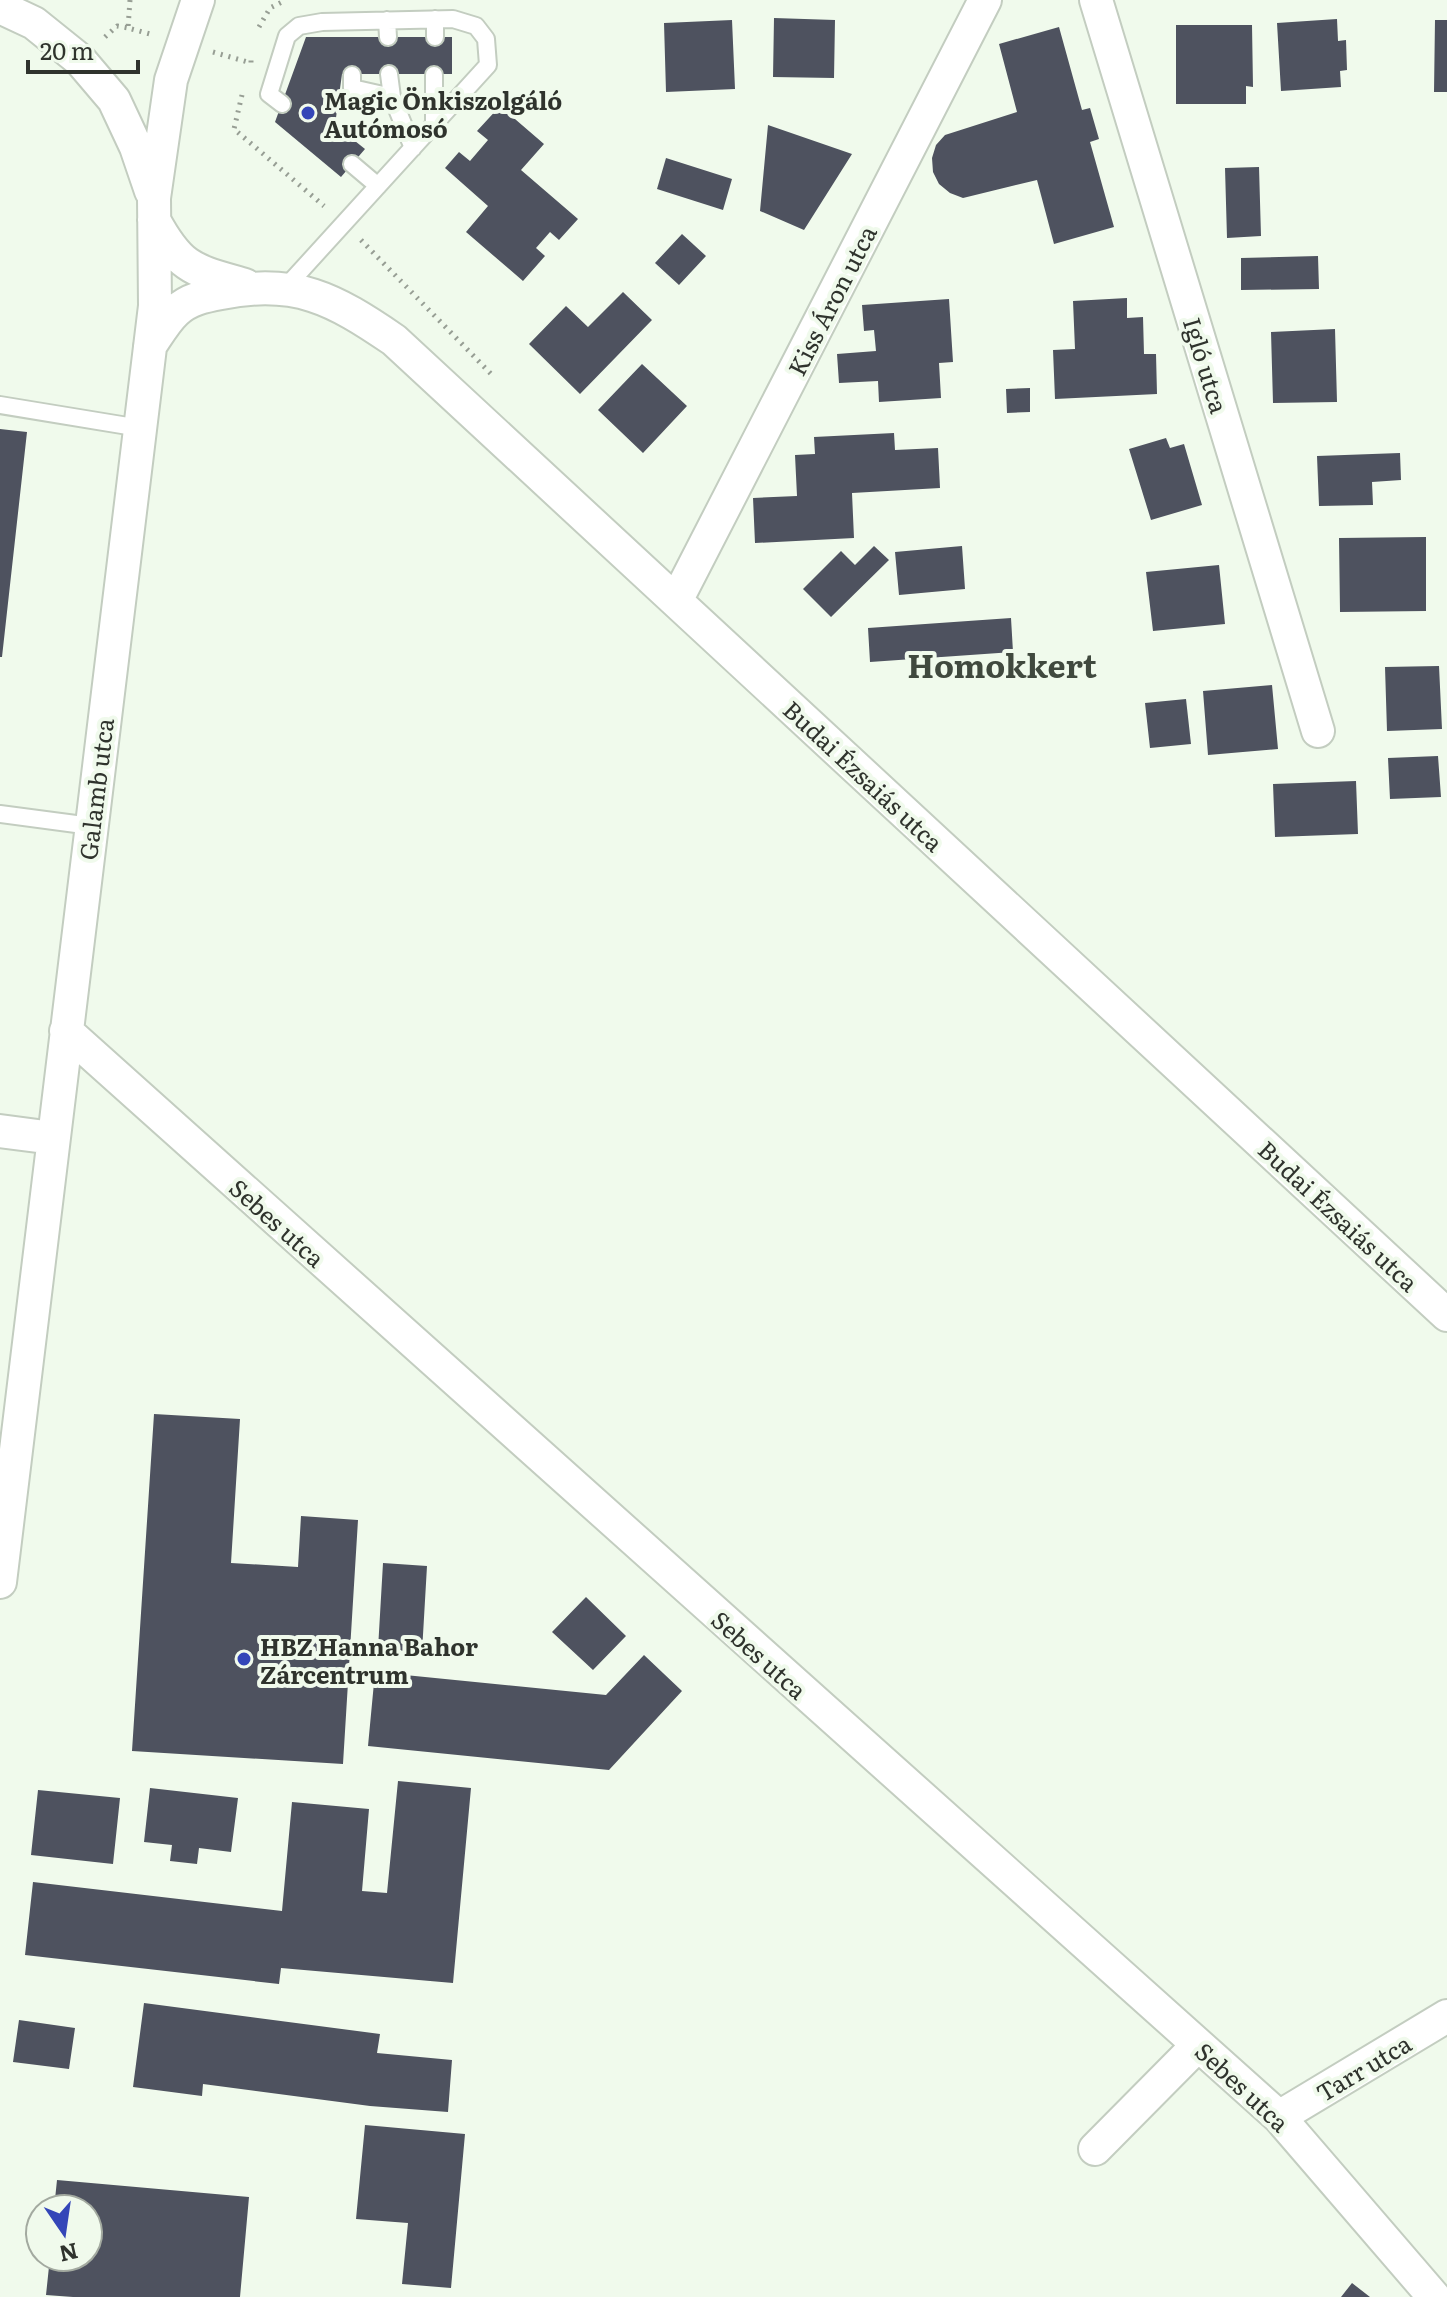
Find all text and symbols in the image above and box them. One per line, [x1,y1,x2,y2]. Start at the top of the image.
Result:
scale bar [28,24,138,74]
text: 20 m [40,32,94,67]
place label: Magic Önkiszolgáló Autómosó [324,82,562,145]
marker: Magic Önkiszolgáló Autómosó [299,104,317,122]
street label: Kiss Áron utca [778,219,884,381]
street label: Igló utca [1176,313,1238,417]
district label: Homokkert [907,640,1097,688]
street label: Budai Ézsaiás utca [776,691,952,859]
street label: Galamb utca [69,716,121,862]
street label: Budai Ézsaiás utca [1251,1131,1427,1299]
street label: Sebes utca [223,1170,333,1274]
street label: Sebes utca [705,1602,815,1706]
place label: HBZ Hanna Bahor Zárcentrum [260,1628,478,1691]
marker: HBZ Hanna Bahor Zárcentrum [235,1650,253,1668]
street label: Tarr utca [1309,2025,1417,2109]
street label: Sebes utca [1188,2033,1298,2139]
north arrow [24,2193,104,2273]
text: N [56,2236,82,2272]

